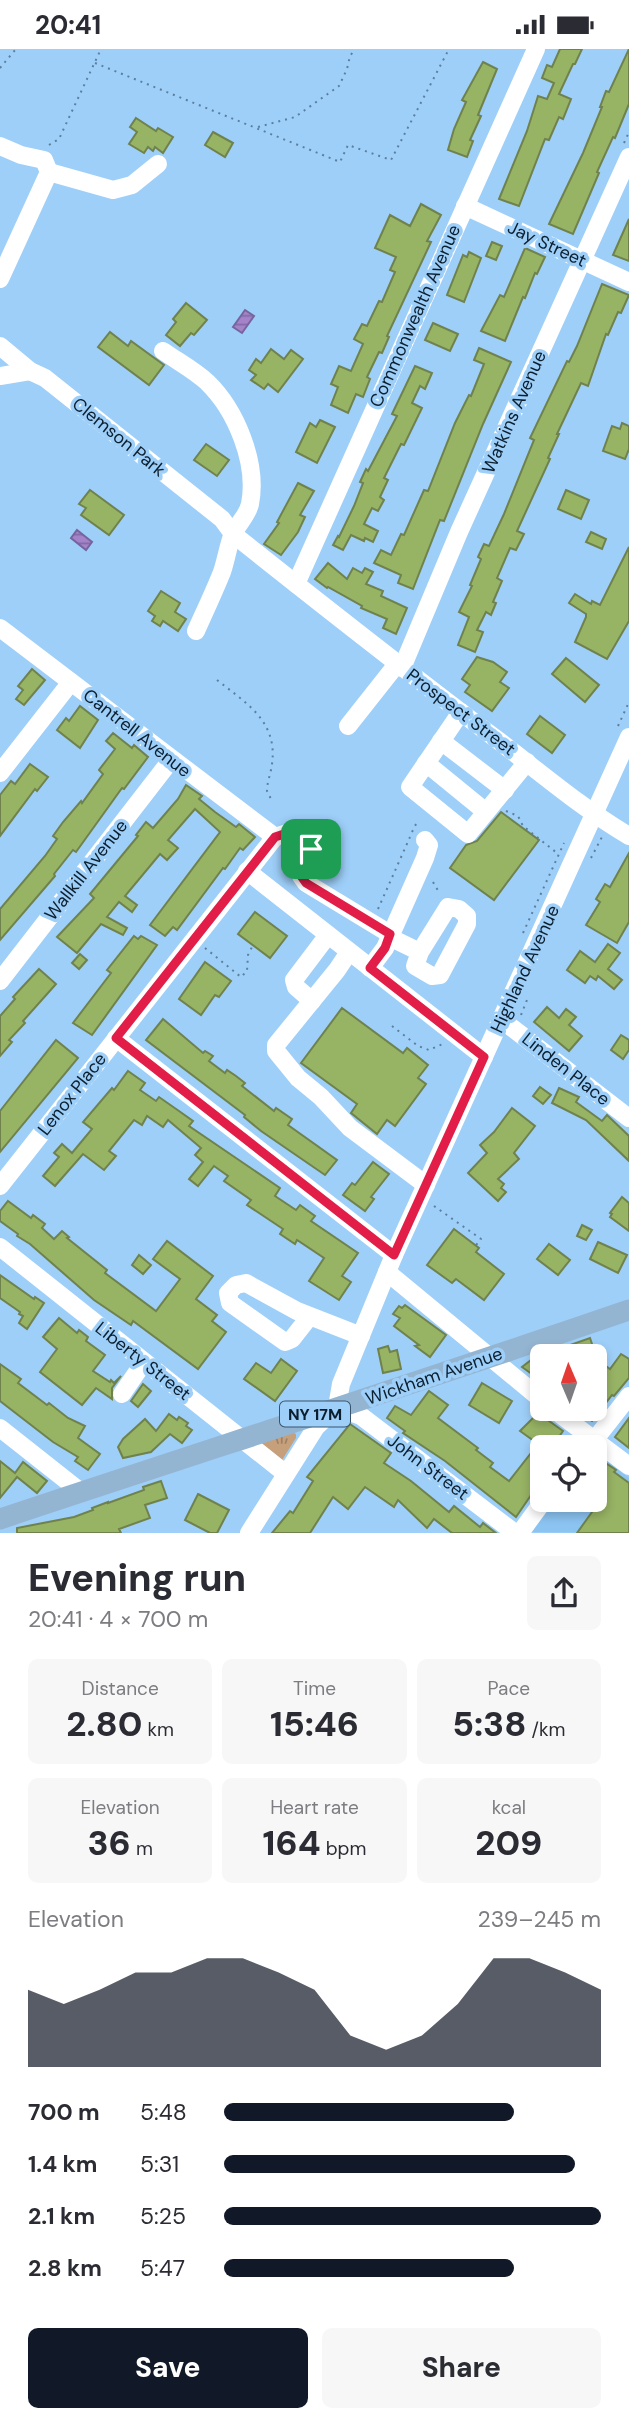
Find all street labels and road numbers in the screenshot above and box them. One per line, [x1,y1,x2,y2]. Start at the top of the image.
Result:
street label: Jay Street [504,215,590,273]
street label: Commonwealth Avenue [364,221,466,411]
street label: Watkins Avenue [476,347,552,477]
street label: Clemson Park [67,392,171,482]
street label: Prospect Street [402,663,520,761]
street label: Cantrell Avenue [78,683,196,783]
street label: Wallkill Avenue [39,815,133,925]
street label: Highland Avenue [485,901,565,1037]
street label: Linden Place [517,1027,615,1111]
street label: Lenox Place [32,1048,112,1140]
street label: Liberty Street [90,1316,196,1406]
street label: Wickham Avenue [362,1341,506,1411]
road number: NY 17M [280,1401,350,1427]
street label: John Street [382,1428,474,1506]

